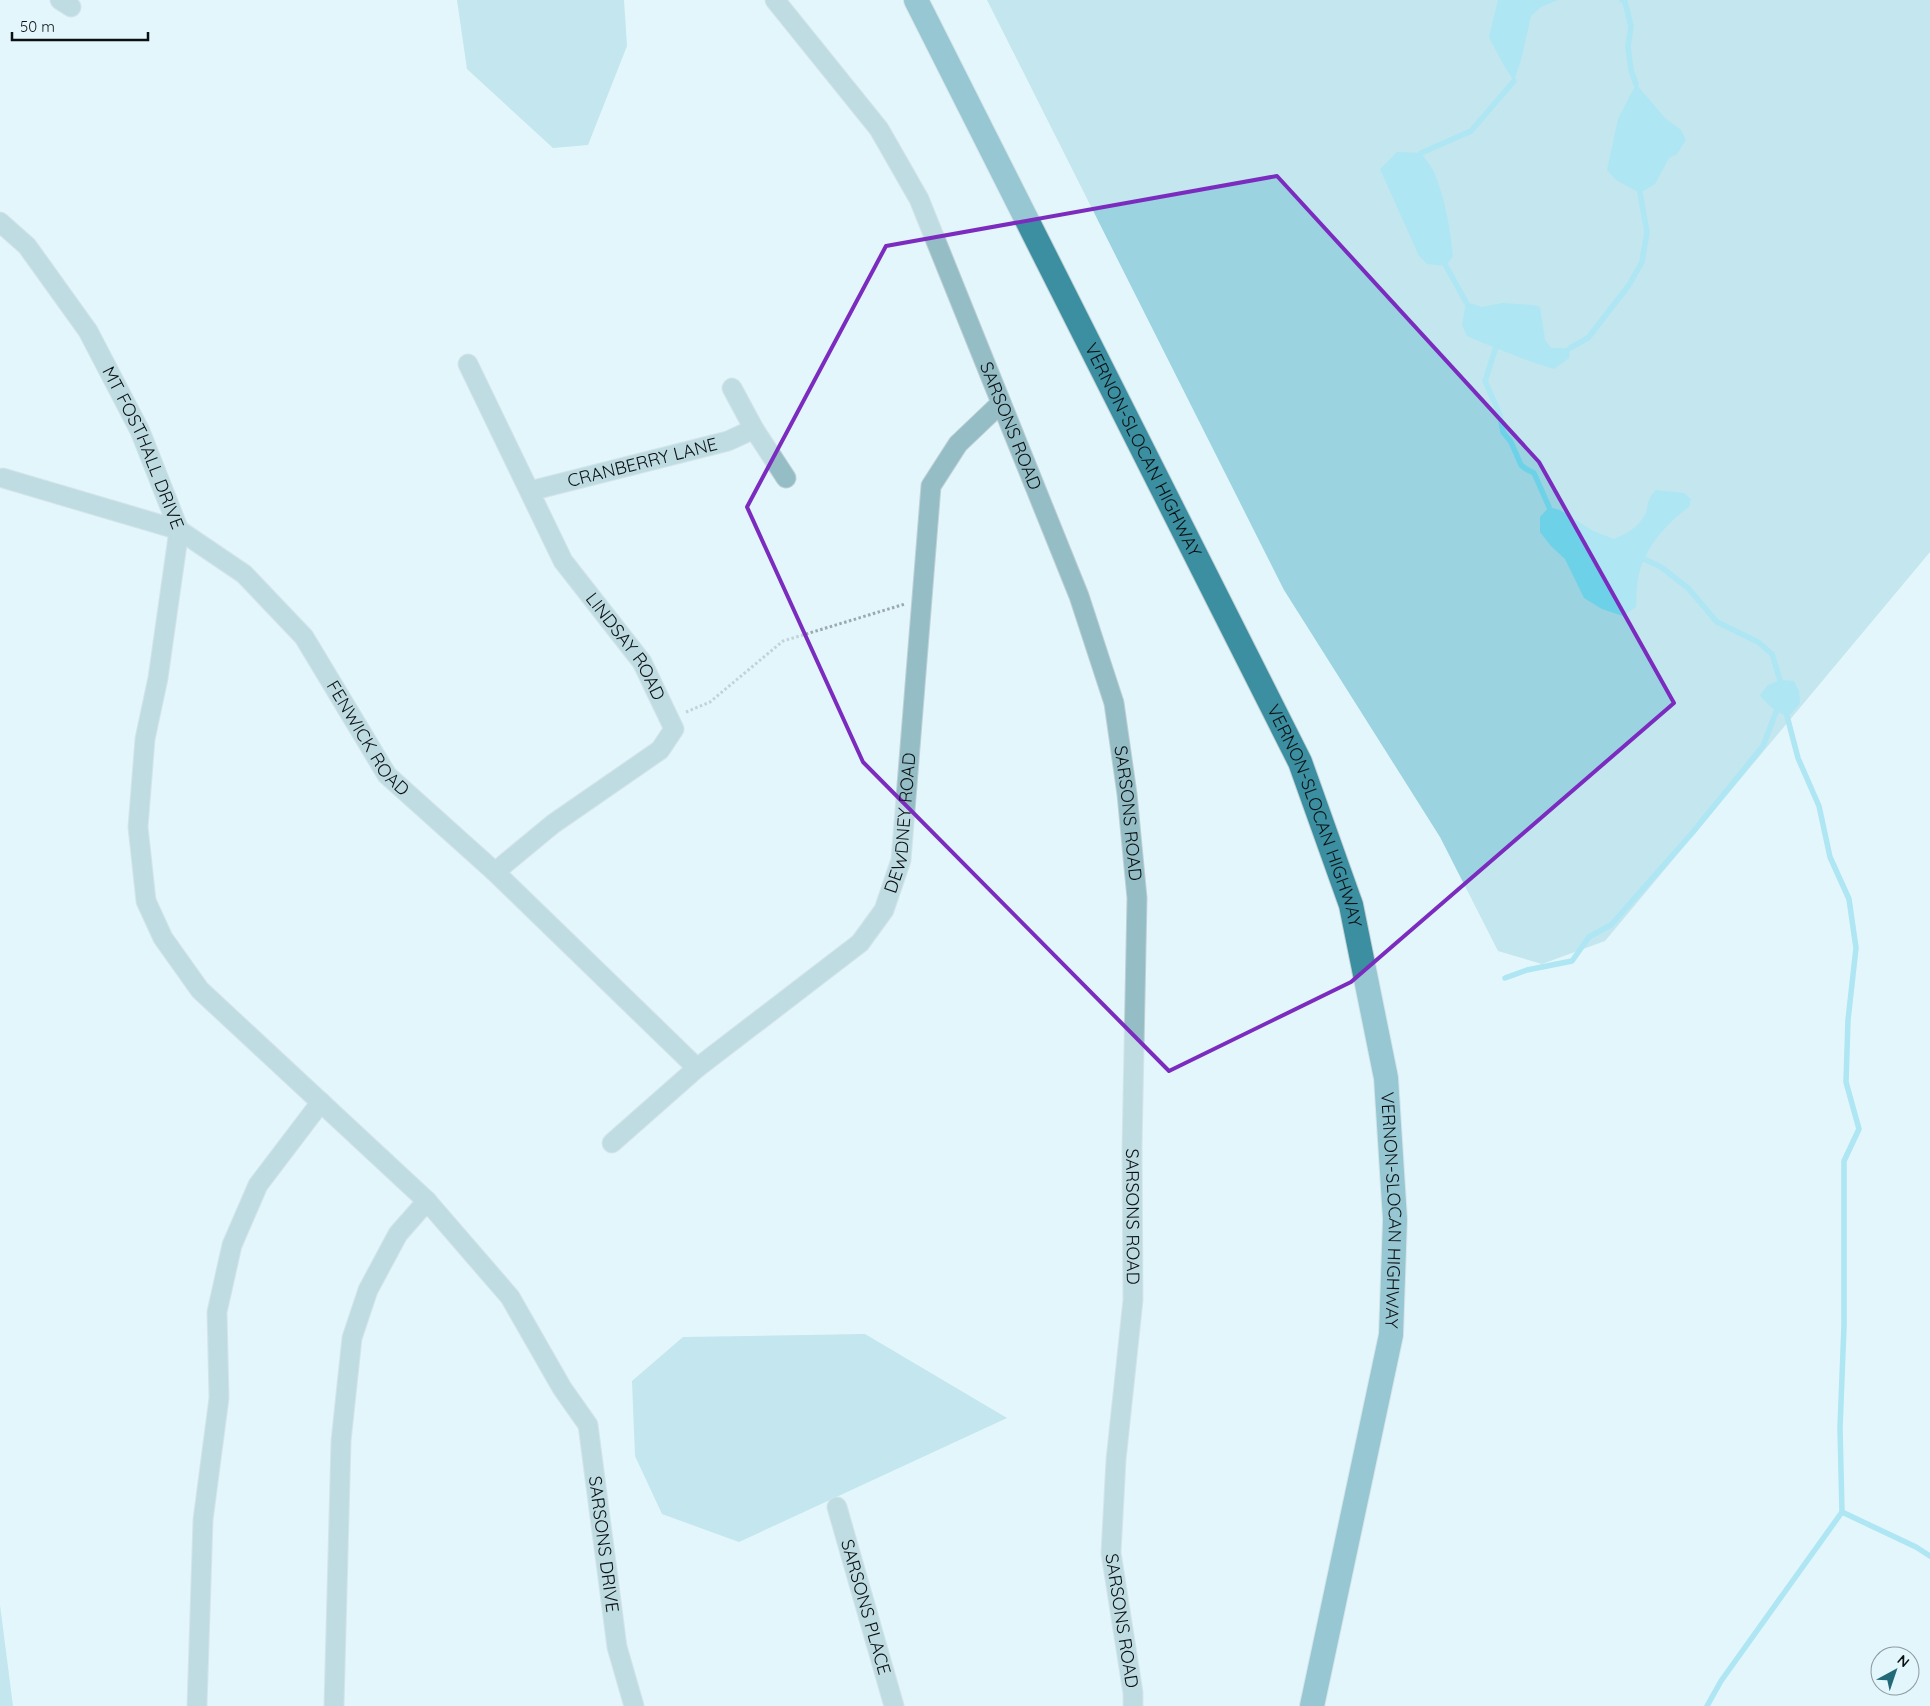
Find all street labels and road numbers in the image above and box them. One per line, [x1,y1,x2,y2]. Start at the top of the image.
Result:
street label: VERNON-SLOCAN HIGHWAY [1080,339,1207,561]
street label: SARSONS ROAD [975,358,1047,493]
street label: MT FOSTHALL DRIVE [97,362,189,532]
street label: CRANBERRY LANE [565,432,720,492]
street label: LINDSAY ROAD [581,588,671,704]
street label: FENWICK ROAD [322,676,415,801]
street label: VERNON-SLOCAN HIGHWAY [1262,701,1367,929]
street label: SARSONS ROAD [1109,744,1147,882]
street label: DEWDNEY ROAD [879,752,921,896]
street label: VERNON-SLOCAN HIGHWAY [1376,1091,1407,1329]
street label: SARSONS ROAD [1121,1148,1145,1285]
street label: SARSONS DRIVE [584,1474,624,1614]
street label: SARSONS PLACE [836,1536,896,1677]
street label: SARSONS ROAD [1100,1552,1144,1690]

